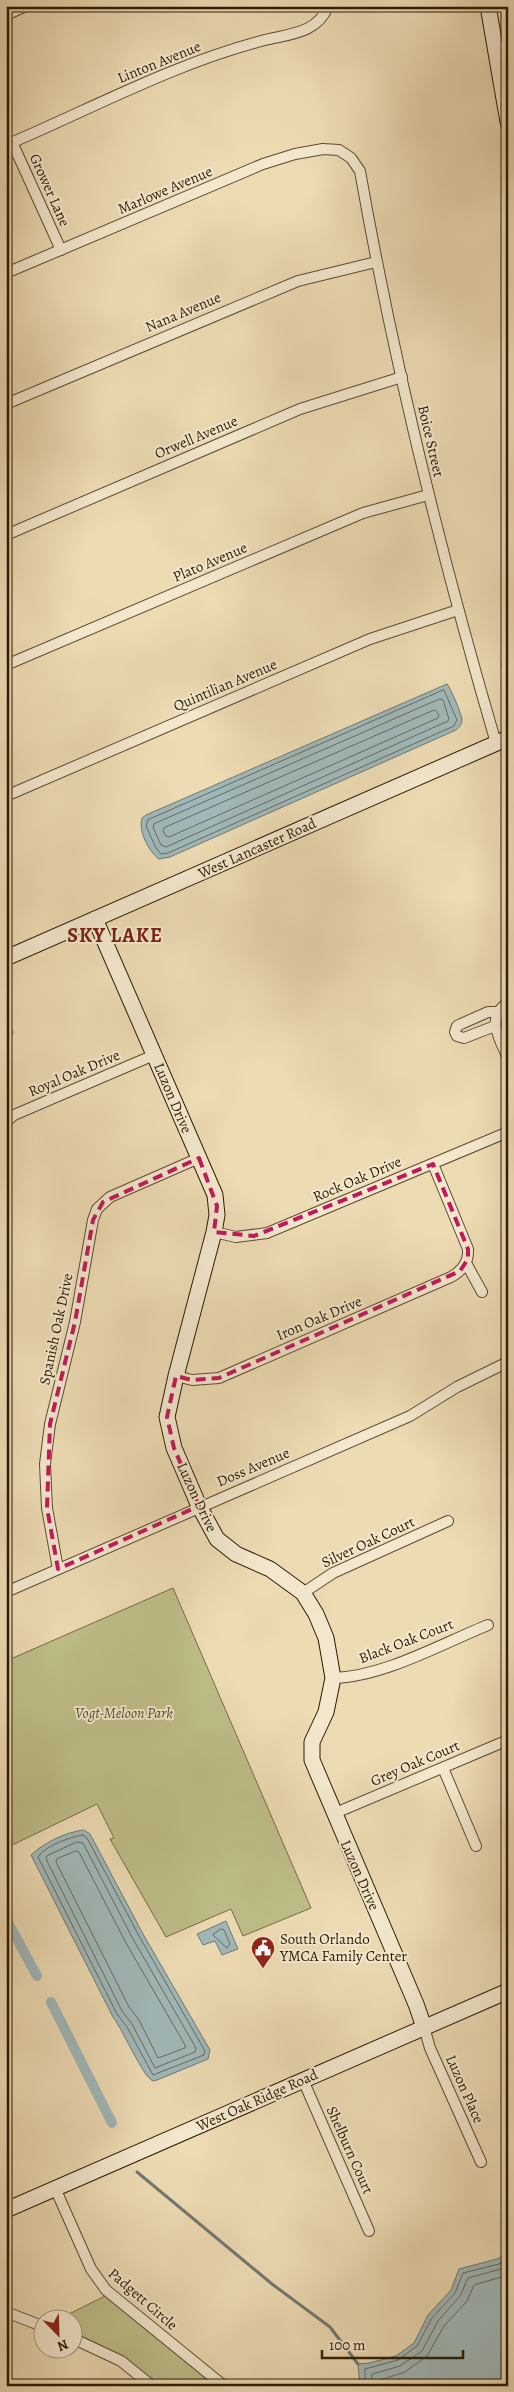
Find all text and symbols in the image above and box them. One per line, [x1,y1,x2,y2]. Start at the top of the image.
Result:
street label: Linton Avenue [114,36,204,88]
street label: Grower Lane [25,150,75,230]
street label: Marlowe Avenue [115,161,216,219]
street label: Nana Avenue [142,287,224,337]
street label: Boice Street [413,403,449,479]
street label: Orwell Avenue [151,410,241,463]
street label: Plato Avenue [170,537,251,587]
street label: Quintilian Avenue [170,654,280,716]
street label: West Lancaster Road [194,813,320,883]
district label: SKY LAKE [67,922,163,949]
street label: Royal Oak Drive [25,1045,123,1101]
street label: Luzon Drive [149,1060,197,1137]
street label: Rock Oak Drive [310,1151,405,1207]
street label: Spanish Oak Drive [34,1271,78,1387]
street label: Iron Oak Drive [273,1291,365,1345]
street label: Doss Avenue [213,1443,293,1491]
street label: Luzon Drive [172,1459,222,1535]
street label: Silver Oak Court [318,1512,418,1572]
street label: Black Oak Court [356,1614,456,1668]
park label: Vogt-Meloon Park [75,1703,173,1723]
street label: Grey Oak Court [367,1735,463,1791]
street label: Luzon Drive [336,1837,384,1914]
place label: South Orlando YMCA Family Center [279,1929,407,1966]
public building icon: South Orlando YMCA Family Center [250,1935,276,1969]
street label: Luzon Place [441,2052,489,2127]
street label: West Oak Ridge Road [192,2064,322,2136]
street label: Shelburn Court [322,2103,378,2197]
street label: Padgett Circle [104,2263,182,2335]
north arrow [32,2310,82,2360]
scale bar [322,2327,463,2359]
text: N [54,2335,71,2356]
text: 100 m [329,2335,366,2355]

